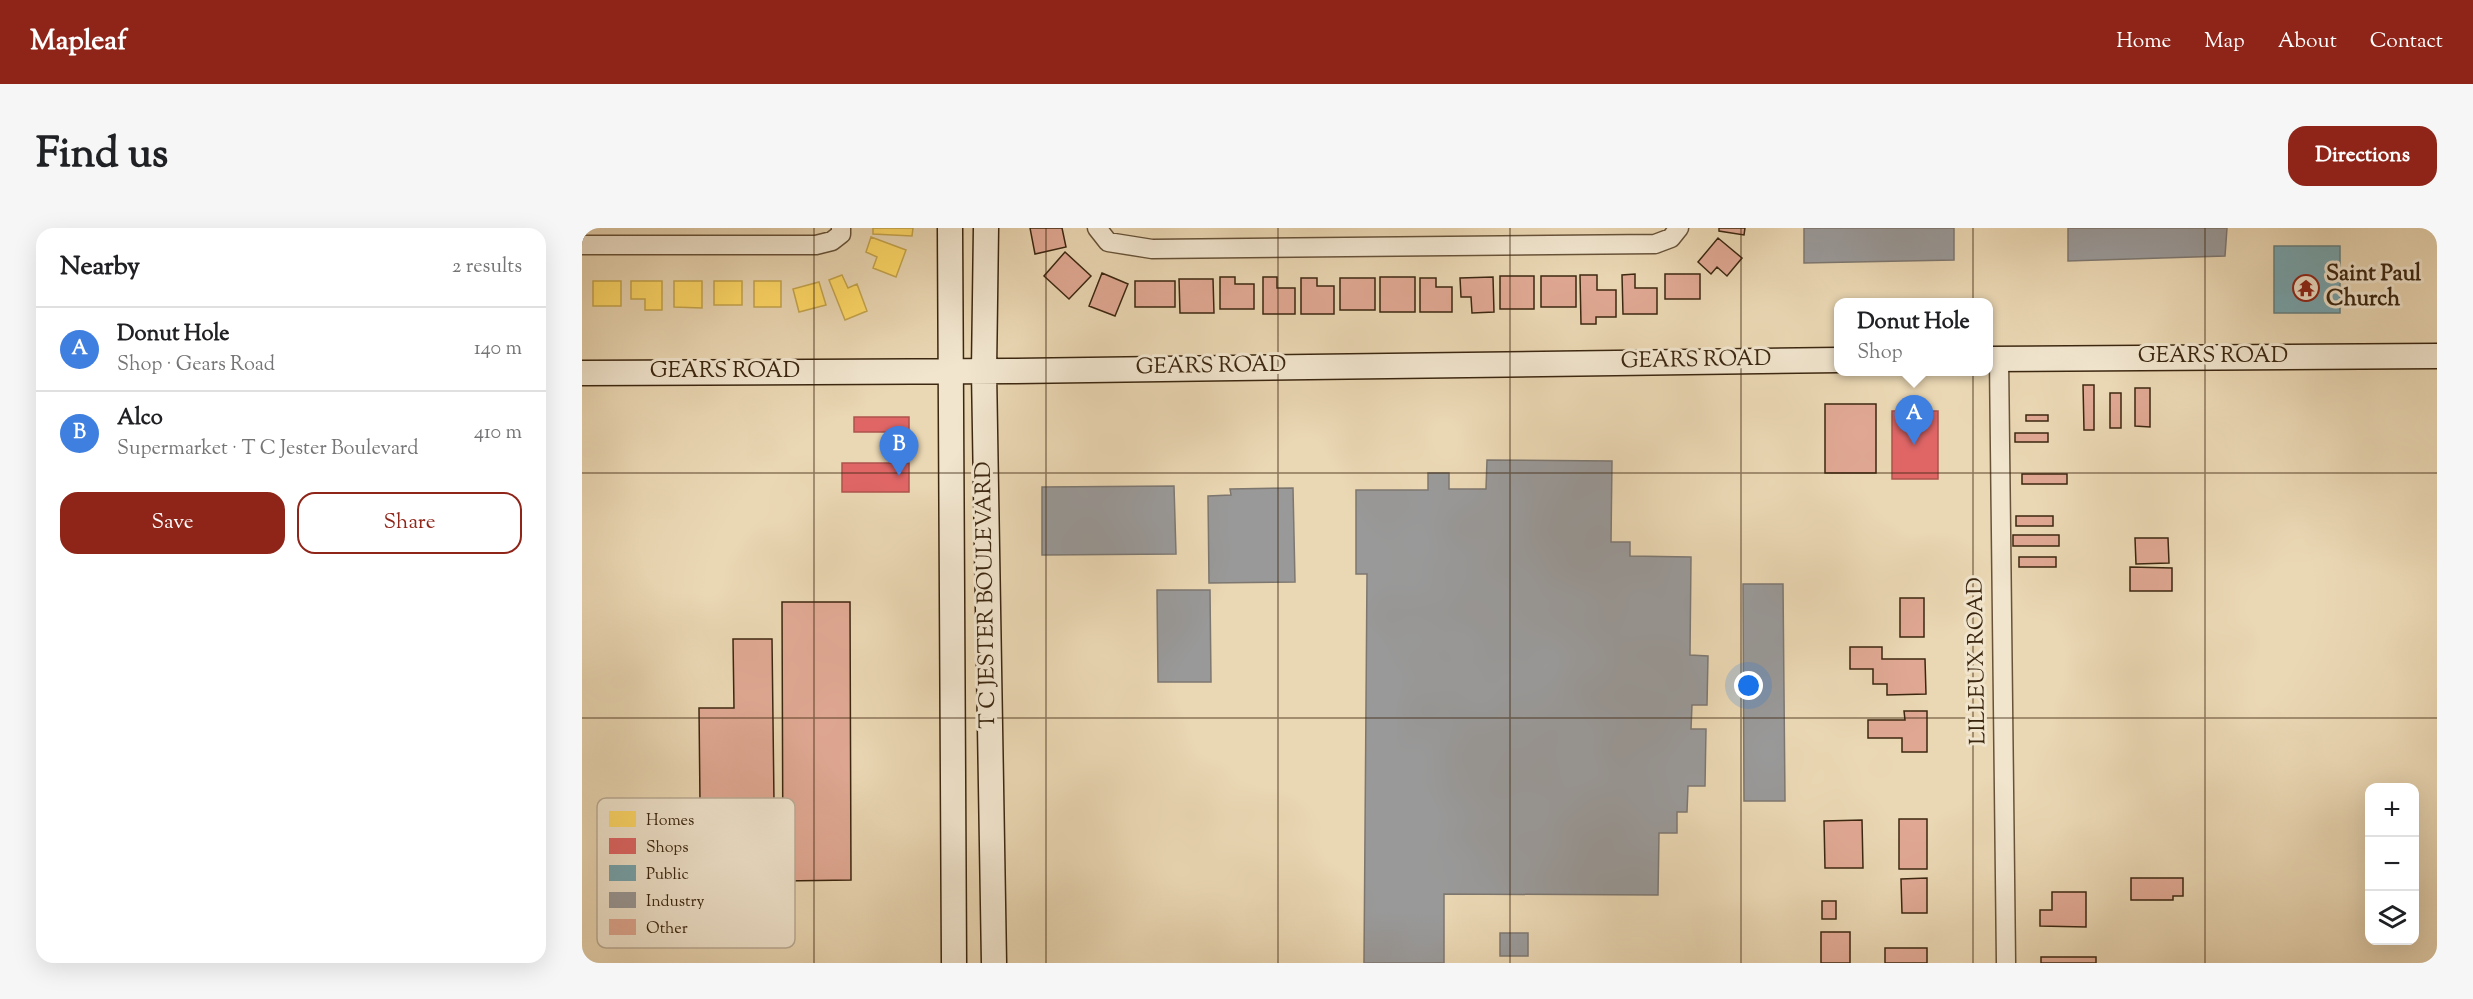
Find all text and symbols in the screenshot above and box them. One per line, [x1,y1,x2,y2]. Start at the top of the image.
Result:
text: Mapleaf [30,22,127,62]
text: Home [2116,27,2171,57]
text: Map [2204,27,2245,57]
text: About [2278,27,2337,57]
text: Contact [2370,27,2443,57]
text: Find us [36,126,168,186]
button: Directions [2288,126,2437,186]
text: Nearby [60,249,140,286]
text: 2 results [452,253,522,282]
place label: Saint Paul Church [2326,259,2422,316]
temple icon: Saint Paul Church [2291,273,2321,303]
popup [1834,298,1993,376]
text: Donut Hole [1857,307,1970,339]
text: Donut Hole [117,319,230,351]
text: A [71,335,88,364]
text: 140 m [474,335,522,364]
text: Shop [1857,339,1903,368]
street label: GEARS ROAD [2138,341,2288,373]
street label: GEARS ROAD [1620,344,1772,378]
street label: GEARS ROAD [1135,350,1287,384]
text: Shop · Gears Road [117,351,275,380]
street label: GEARS ROAD [650,356,800,388]
pin: A [1894,396,1934,445]
text: Alco [117,403,163,435]
text: B [73,419,86,448]
text: 410 m [474,419,522,448]
pin: B [880,426,918,476]
text: Supermarket · T C Jester Boulevard [117,435,419,464]
street label: T C JESTER BOULEVARD [969,461,1005,729]
button: Save [60,492,285,554]
button: Share [297,492,522,554]
street label: LILLEUX ROAD [1961,577,1995,745]
your location [1734,671,1763,700]
map controls [2365,783,2419,945]
button: + [2365,783,2419,837]
legend [597,798,795,948]
text: Homes [646,810,694,833]
text: Shops [646,837,689,860]
button: − [2365,837,2419,891]
text: Public [646,864,689,887]
text: Industry [646,891,704,914]
button: layers [2365,891,2419,945]
text: Other [646,918,688,941]

